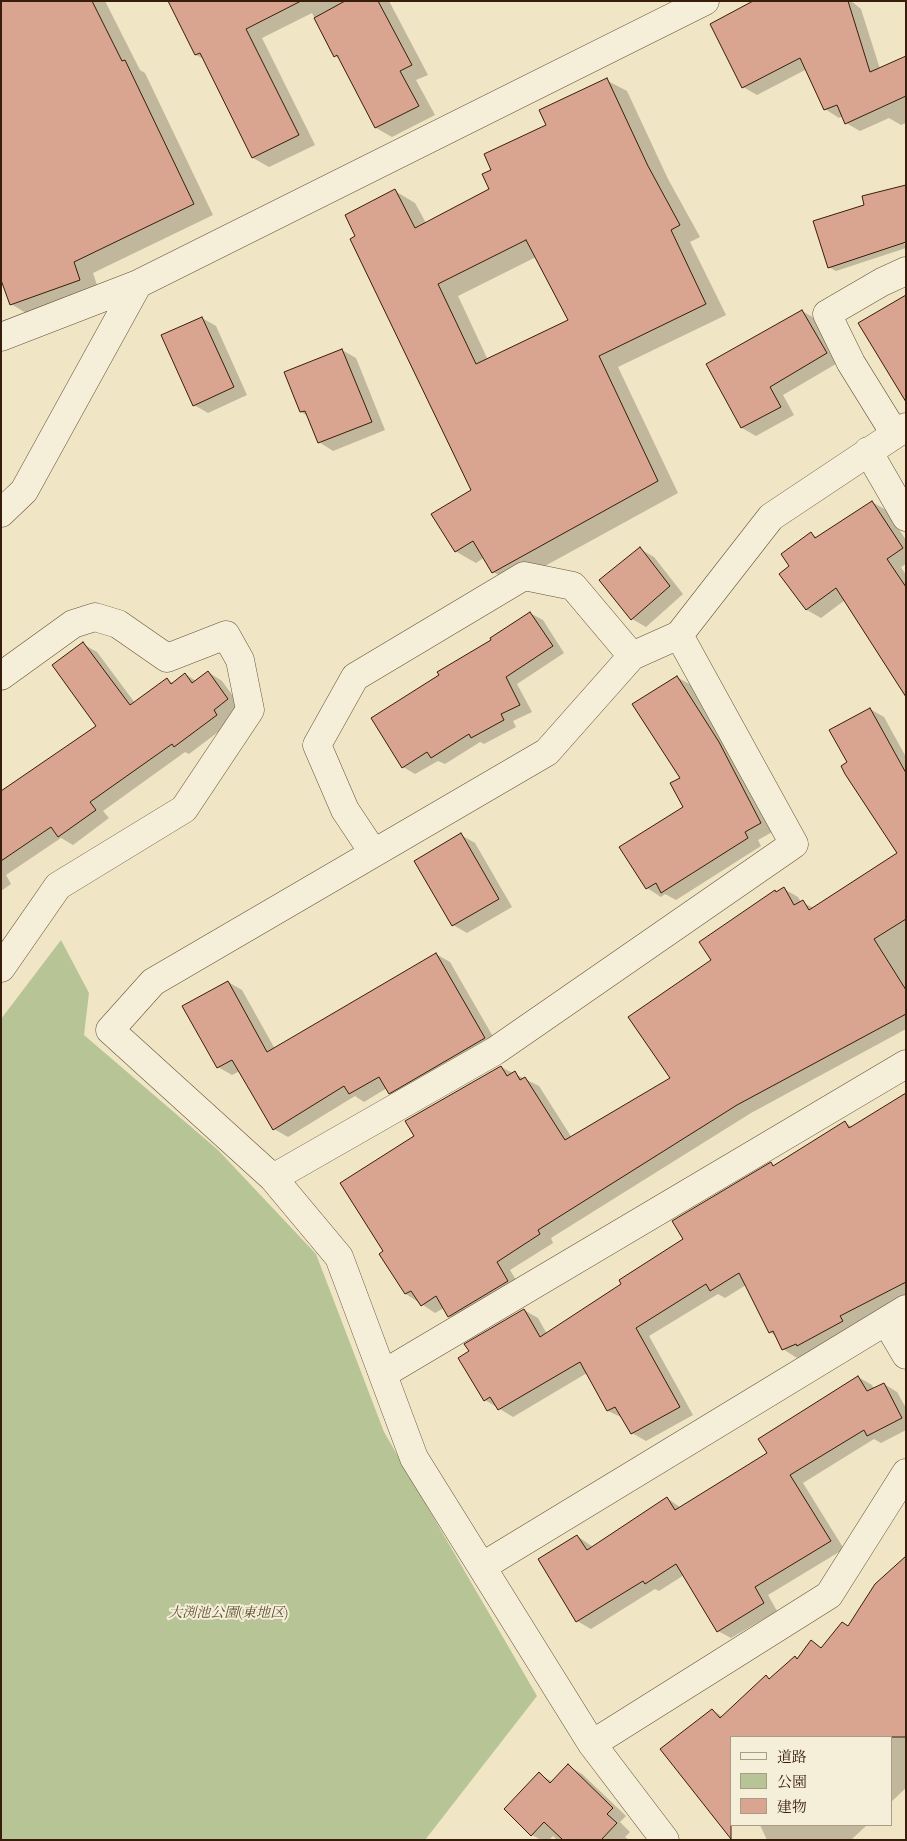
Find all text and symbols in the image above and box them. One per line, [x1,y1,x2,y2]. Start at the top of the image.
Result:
park label: 大渕池公園(東地区) [168,1606,288,1622]
legend [730,1736,892,1826]
text: 道路 [777,1748,807,1766]
text: 公園 [777,1773,807,1791]
text: 建物 [777,1798,807,1816]

